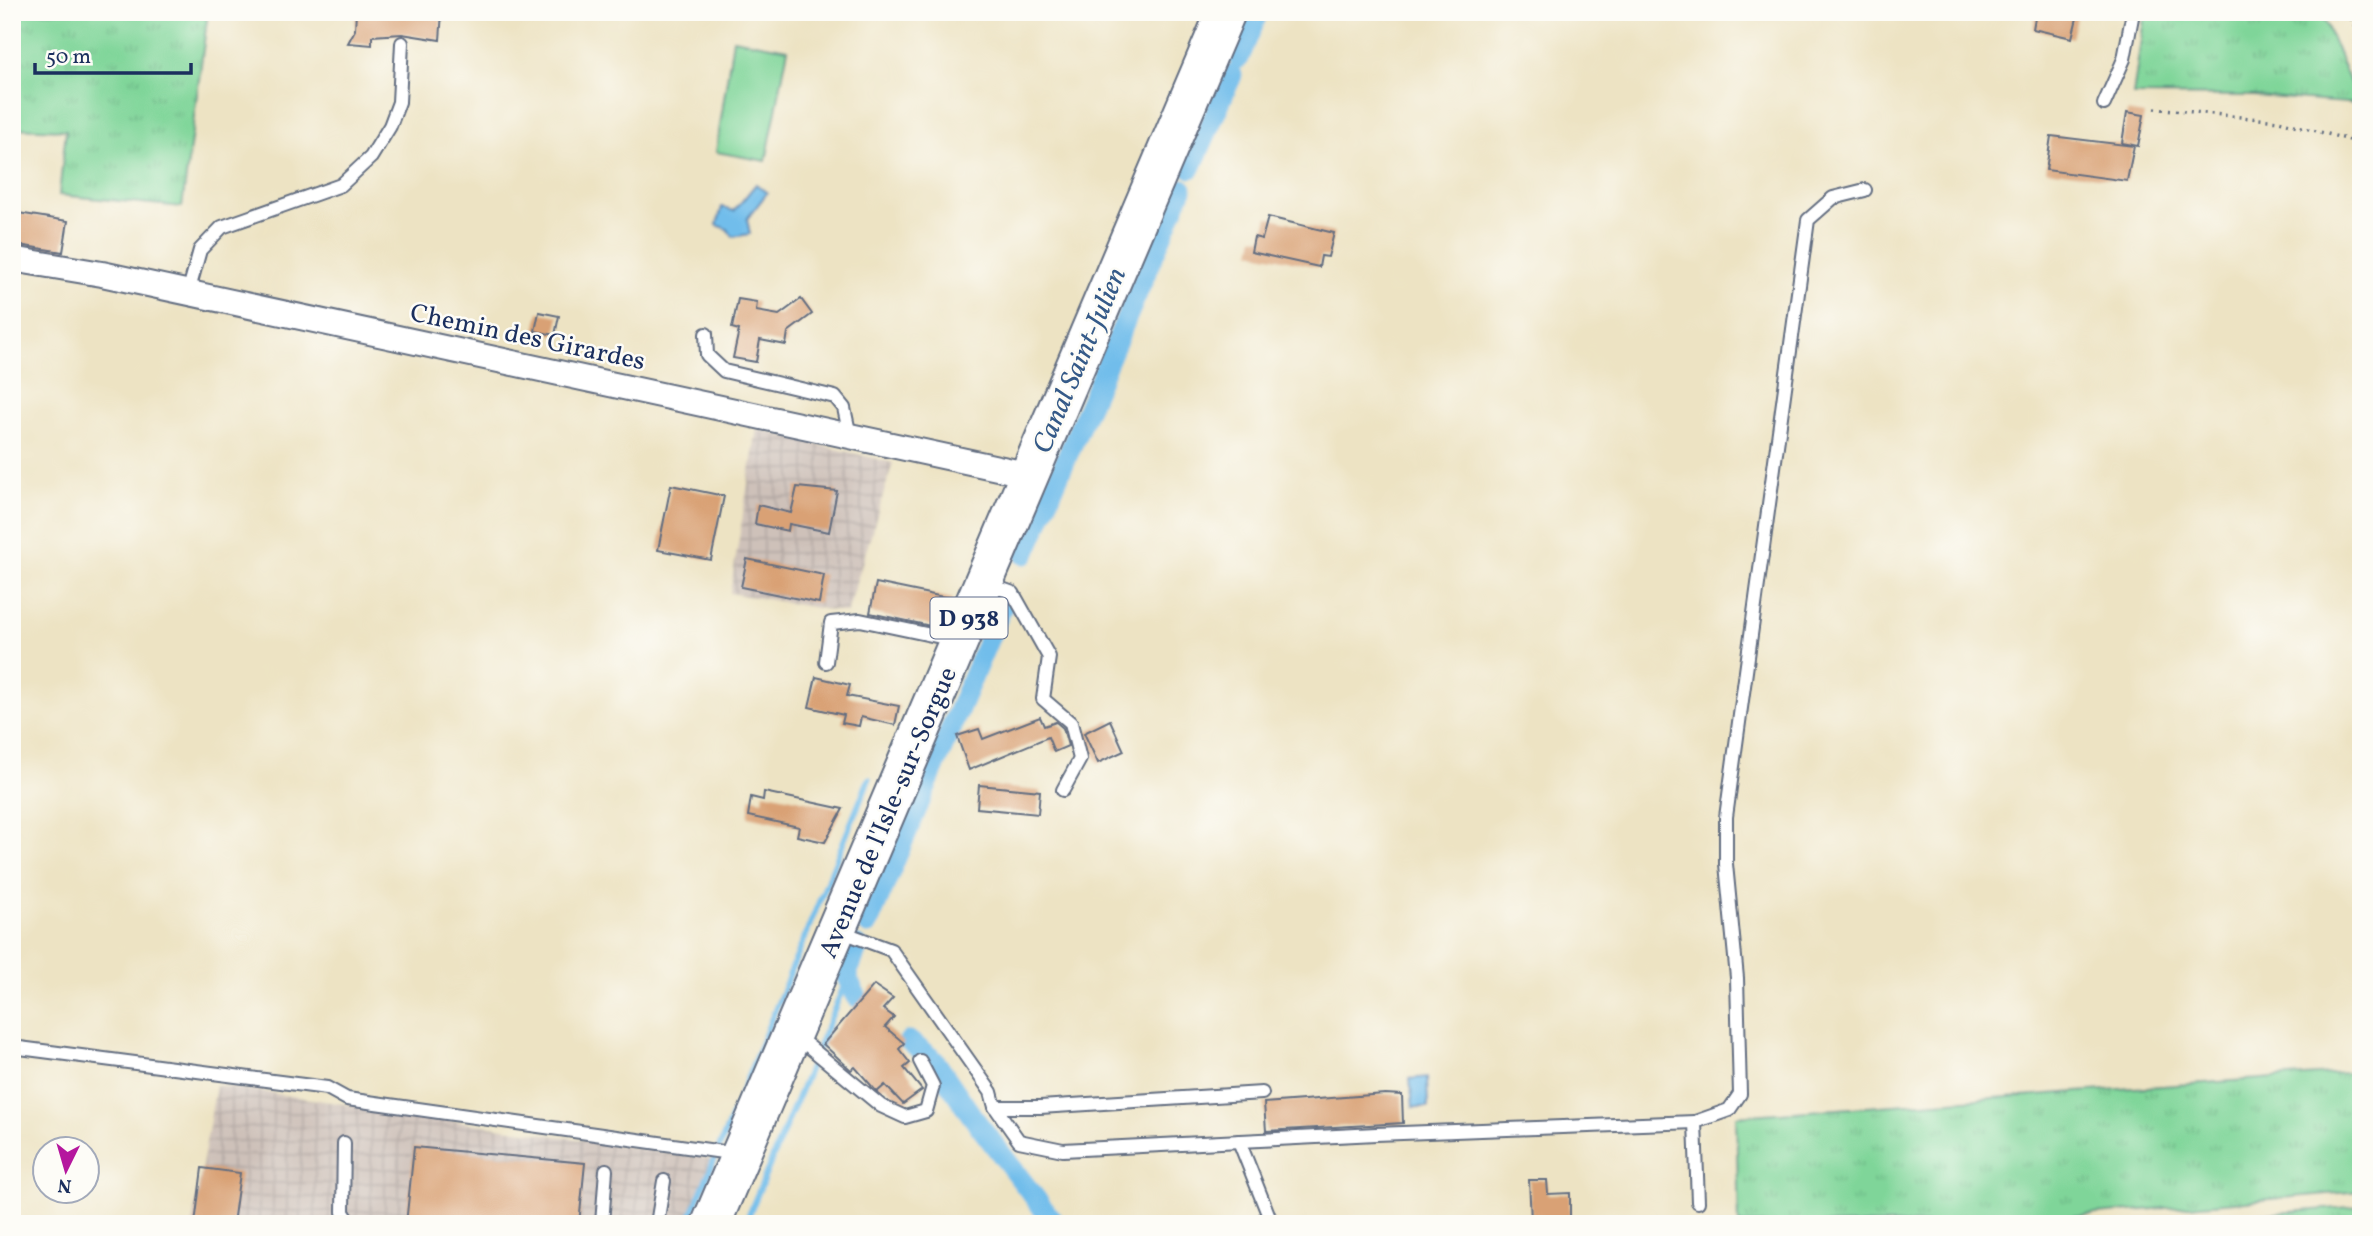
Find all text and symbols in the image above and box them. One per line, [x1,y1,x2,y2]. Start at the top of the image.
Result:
scale bar [35,32,191,76]
text: 50 m [46,43,91,72]
water label: Canal Saint-Julien [1024,262,1137,460]
street label: Chemin des Girardes [407,295,648,380]
road number: D 938 [930,598,1007,638]
street label: Avenue de l'Isle-sur-Sorgue [811,662,967,964]
north arrow [32,1134,102,1204]
text: N [56,1171,73,1198]

